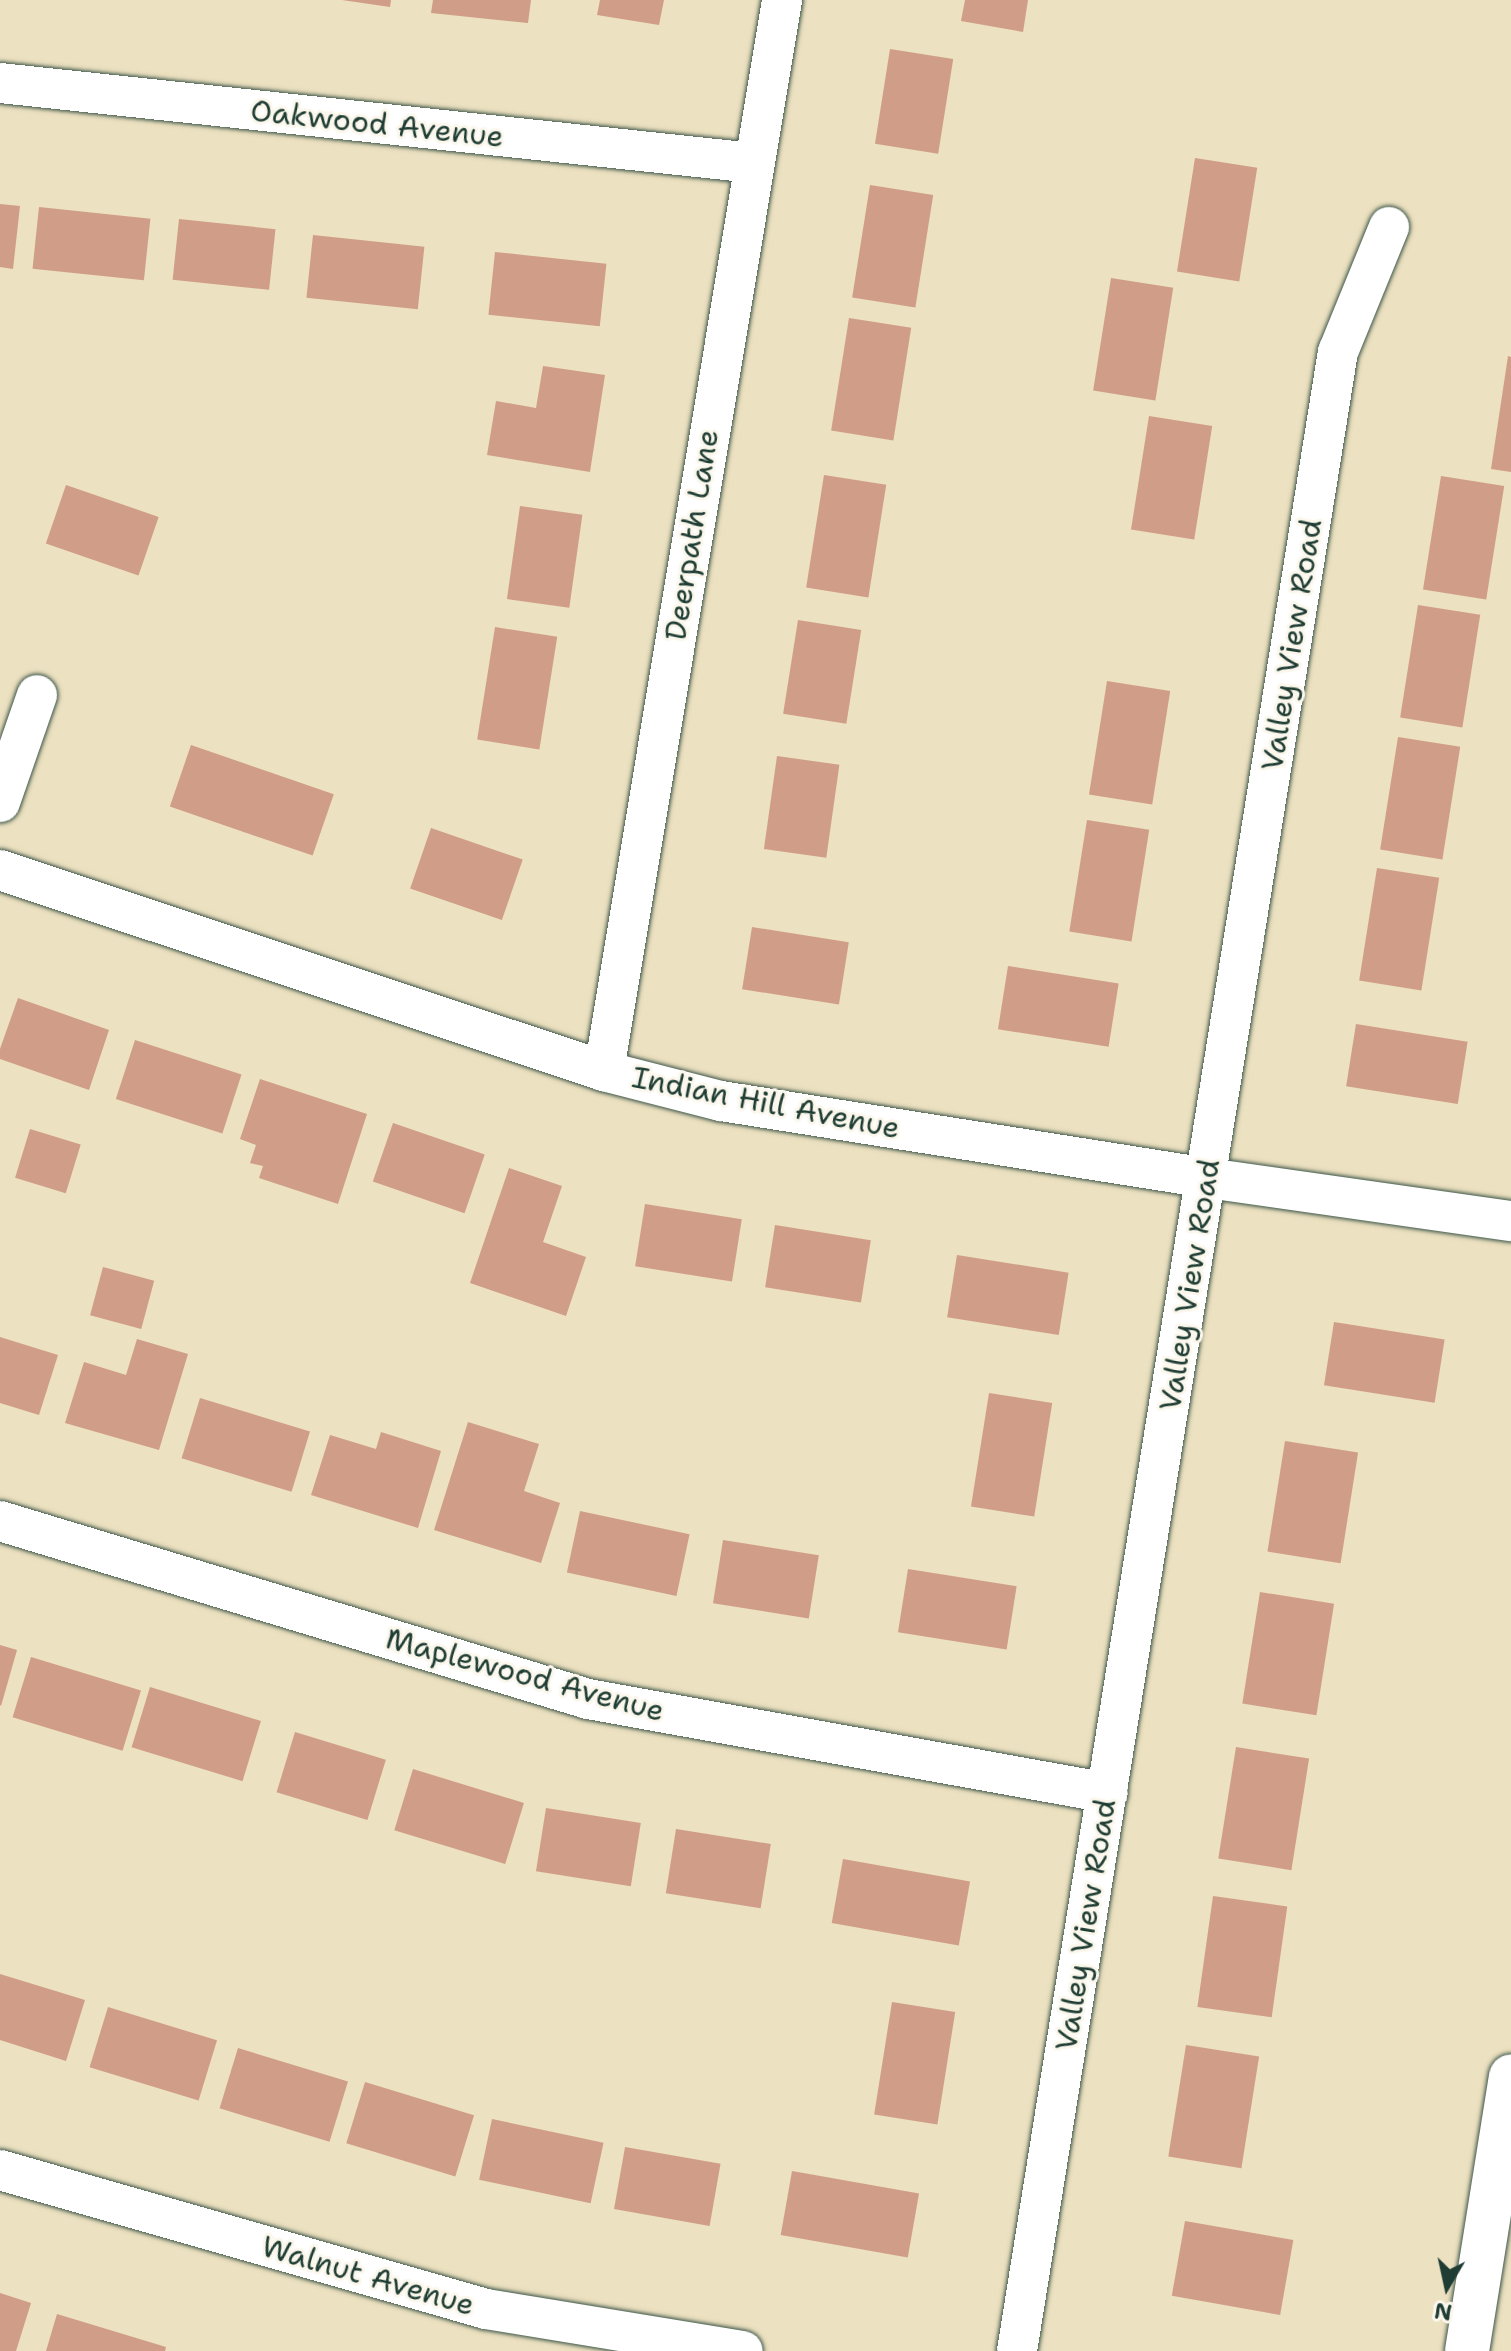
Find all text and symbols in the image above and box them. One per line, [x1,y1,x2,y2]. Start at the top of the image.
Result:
street label: Oakwood Avenue [249,93,505,155]
street label: Deerpath Lane [658,427,726,643]
street label: Valley View Road [1254,517,1330,773]
street label: Indian Hill Avenue [629,1059,903,1147]
street label: Valley View Road [1152,1157,1228,1413]
street label: Maplewood Avenue [382,1621,668,1729]
street label: Valley View Road [1048,1797,1124,2053]
street label: Walnut Avenue [258,2228,478,2324]
north arrow [1407,2247,1487,2327]
text: N [1432,2296,1454,2327]

